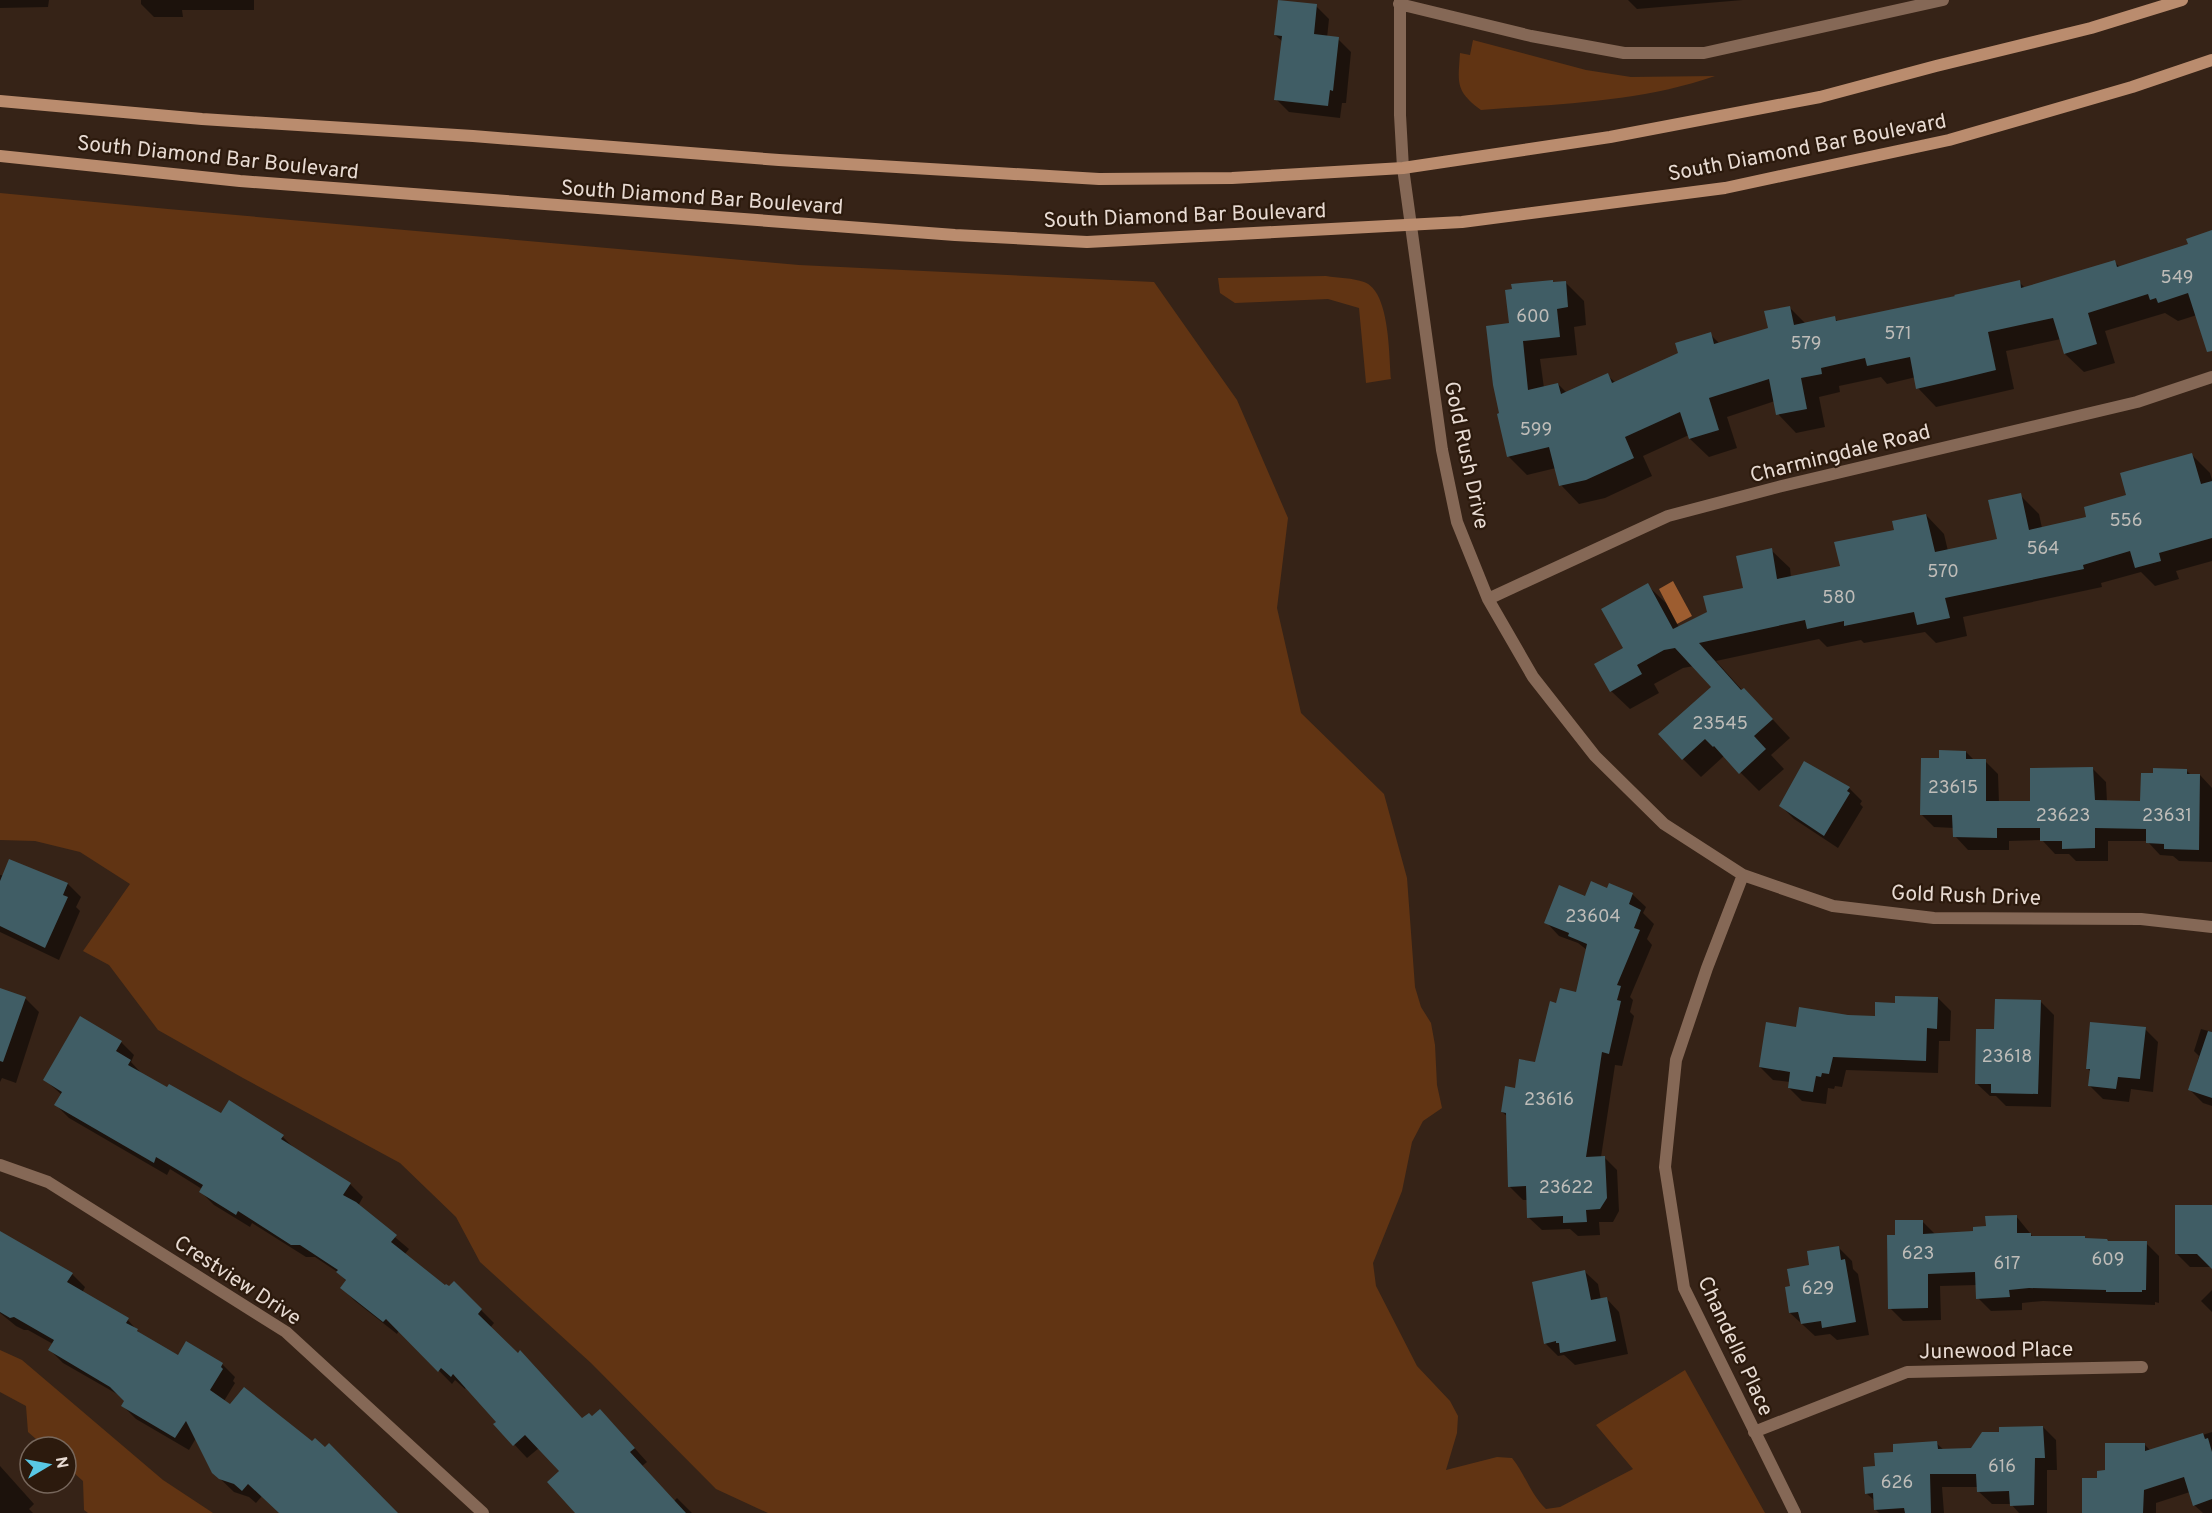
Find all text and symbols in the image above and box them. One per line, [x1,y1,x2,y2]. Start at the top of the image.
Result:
street label: South Diamond Bar Boulevard [1666,108,1949,189]
street label: South Diamond Bar Boulevard [76,130,360,187]
street label: South Diamond Bar Boulevard [560,175,844,222]
street label: South Diamond Bar Boulevard [1043,198,1327,235]
house number: 549 [2160,267,2194,290]
house number: 600 [1516,306,1550,329]
house number: 571 [1884,323,1912,346]
house number: 579 [1790,333,1822,356]
street label: Gold Rush Drive [1437,379,1494,532]
house number: 599 [1520,419,1552,442]
street label: Charmingdale Road [1747,419,1933,490]
house number: 556 [2109,510,2143,533]
house number: 564 [2026,538,2060,561]
house number: 570 [1927,561,1959,584]
house number: 580 [1822,587,1856,610]
house number: 23545 [1692,713,1748,736]
house number: 23615 [1928,777,1978,800]
house number: 23623 [2036,805,2090,828]
house number: 23631 [2142,805,2192,828]
street label: Gold Rush Drive [1890,880,2041,913]
house number: 23604 [1565,906,1621,929]
house number: 23618 [1982,1046,2032,1069]
house number: 23616 [1524,1089,1574,1112]
house number: 23622 [1539,1177,1593,1200]
street label: Crestview Drive [168,1230,306,1332]
house number: 623 [1902,1243,1934,1266]
house number: 609 [2091,1249,2125,1272]
house number: 617 [1994,1253,2020,1276]
street label: Chandelle Place [1690,1272,1779,1421]
house number: 629 [1802,1278,1834,1301]
street label: Junewood Place [1919,1337,2073,1366]
north arrow [18,1435,78,1495]
text: N [50,1455,72,1470]
house number: 616 [1988,1456,2016,1479]
house number: 626 [1881,1472,1913,1495]

